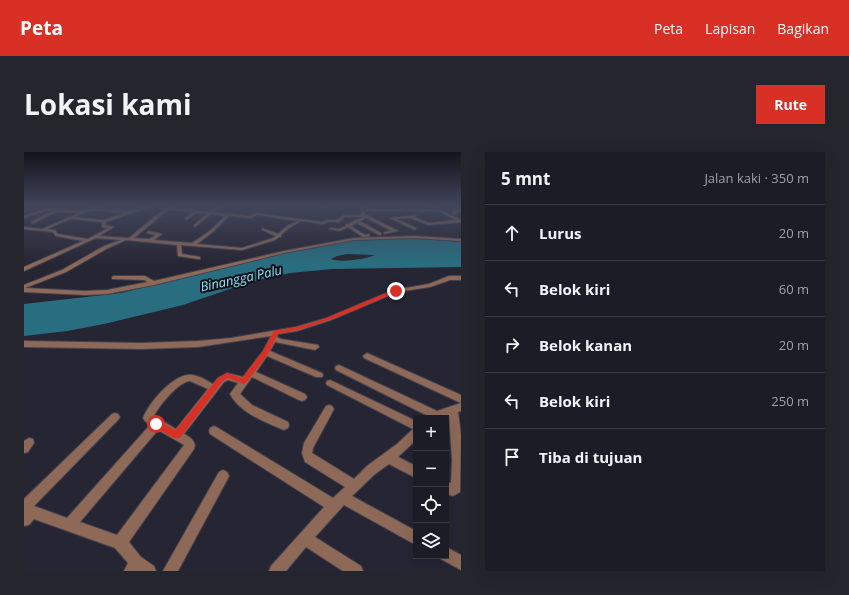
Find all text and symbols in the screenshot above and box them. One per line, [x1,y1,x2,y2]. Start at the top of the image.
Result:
text: Peta [20,15,63,41]
text: Peta [654,19,683,38]
text: Lapisan [705,19,755,38]
text: Bagikan [777,19,829,38]
text: Lokasi kami [24,85,191,123]
button: Rute [756,85,825,124]
text: 5 mnt [501,167,550,190]
text: Jalan kaki · 350 m [704,169,809,187]
icon: ahead [501,222,523,244]
text: Lurus [539,223,581,243]
text: 20 m [779,224,809,242]
water label: Binangga Palu [198,260,284,295]
icon: left [501,278,523,300]
text: Belok kiri [539,279,610,299]
text: 60 m [779,280,809,298]
route end [387,282,405,300]
icon: right [501,334,523,356]
text: Belok kanan [539,335,632,355]
text: 20 m [779,336,809,354]
icon: left [501,390,523,412]
text: Belok kiri [539,391,610,411]
text: 250 m [771,392,809,410]
route start [147,415,165,433]
map controls [413,415,449,559]
button: + [413,415,449,451]
icon: arrive [501,446,523,468]
text: Tiba di tujuan [539,447,642,467]
button: − [413,451,449,487]
button: locate [413,487,449,523]
button: layers [413,523,449,559]

